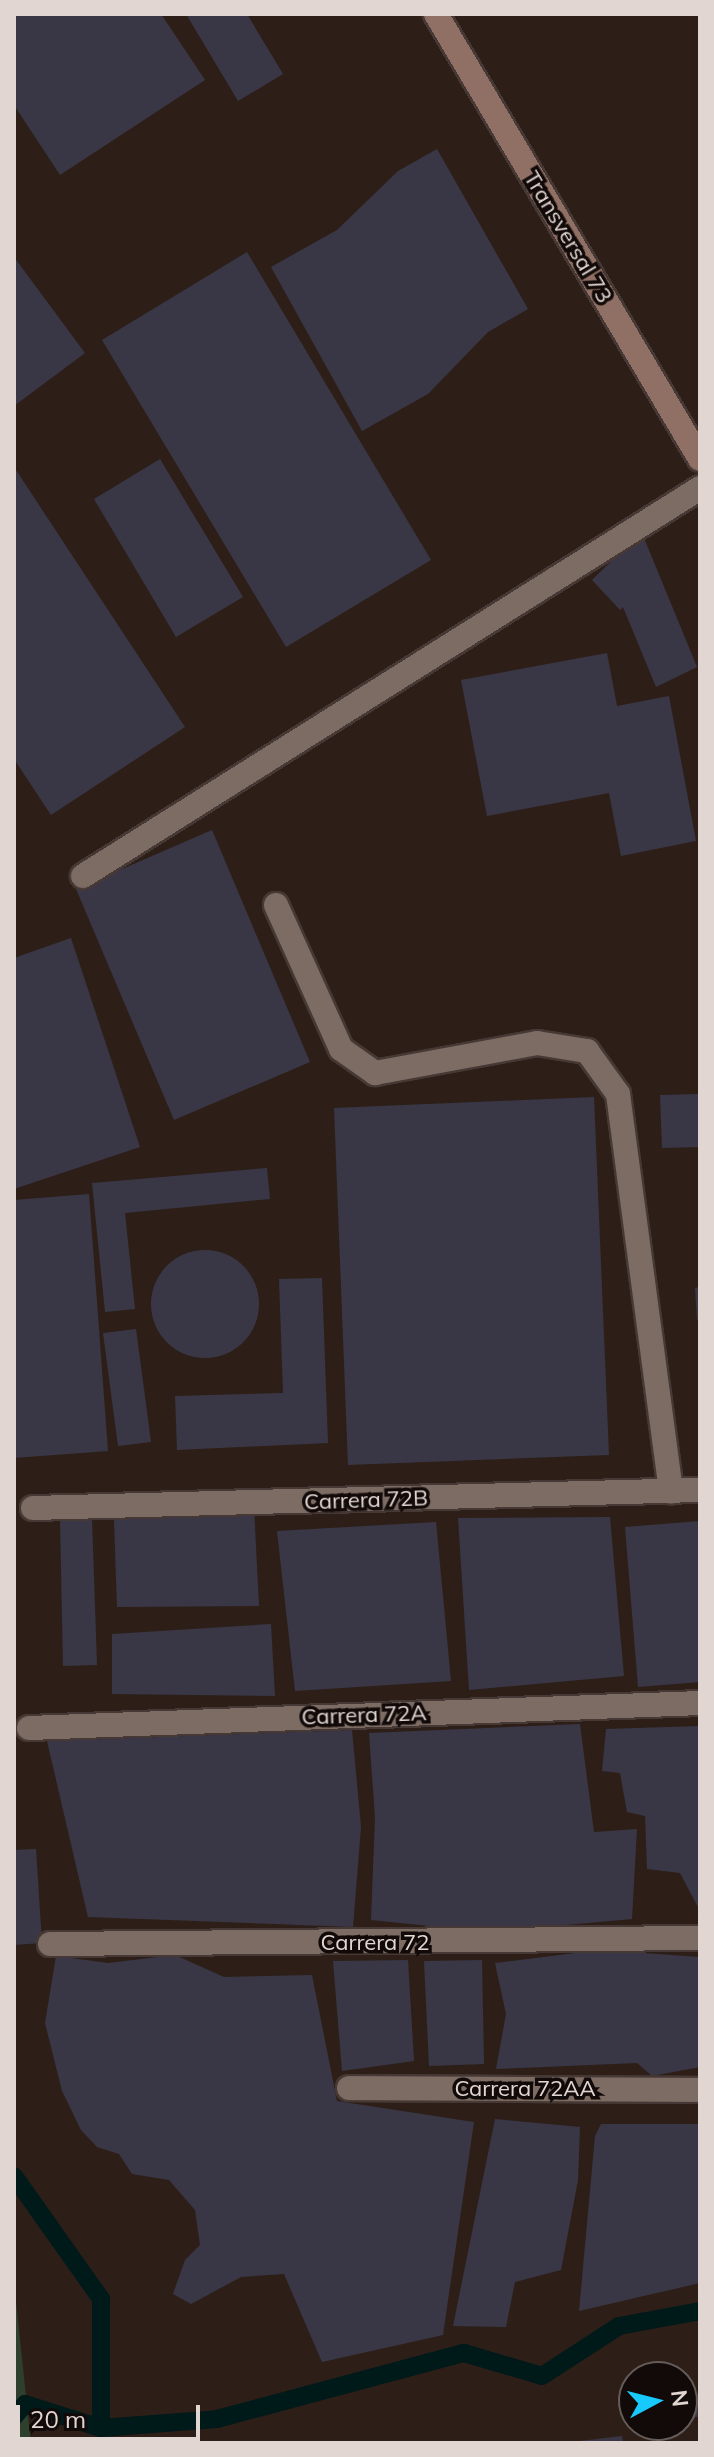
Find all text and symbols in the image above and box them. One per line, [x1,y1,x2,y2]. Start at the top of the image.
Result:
street label: Transversal 73 [518,166,618,308]
street label: Carrera 72B [304,1485,428,1515]
street label: Carrera 72A [301,1700,427,1730]
street label: Carrera 72 [321,1930,429,1956]
street label: Carrera 72AA [454,2076,596,2102]
north arrow [618,2361,698,2441]
text: N [665,2388,695,2408]
scale bar [20,2389,204,2439]
text: 20 m [30,2404,86,2434]

